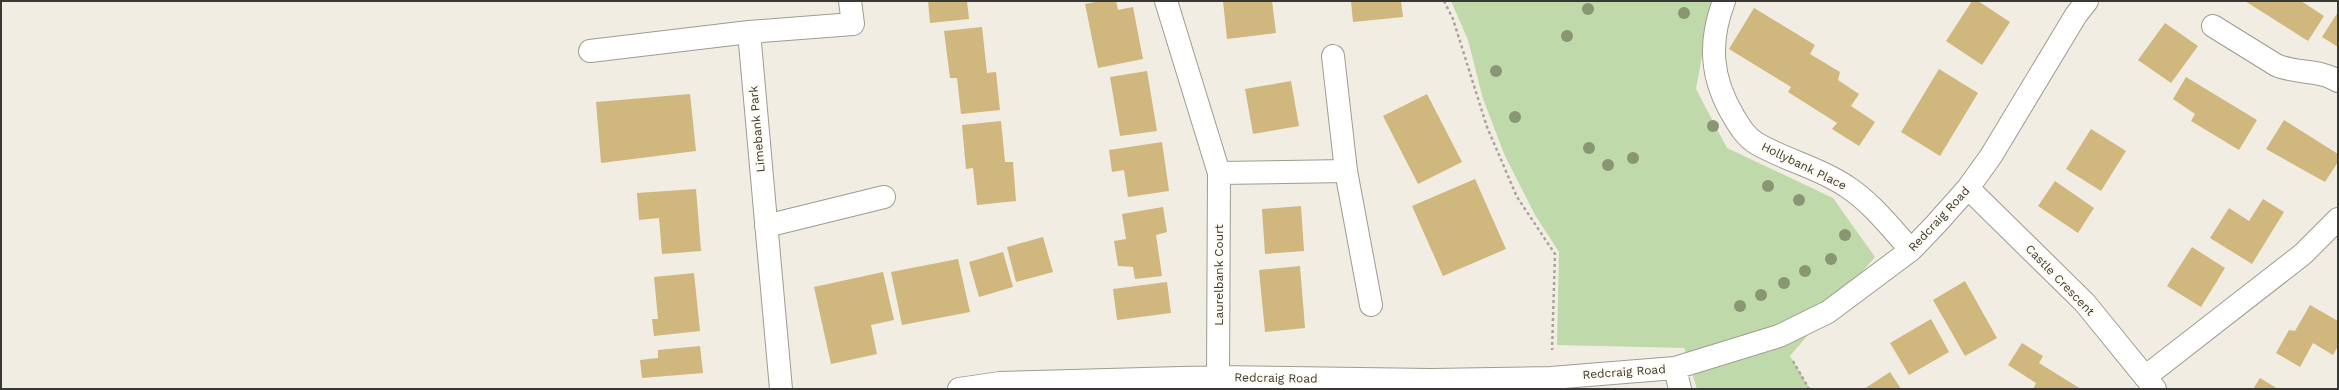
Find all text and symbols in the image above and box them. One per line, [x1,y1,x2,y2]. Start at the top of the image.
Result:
street label: Limebank Park [746,85,768,173]
street label: Hollybank Place [1759,139,1849,193]
street label: Redcraig Road [1905,184,1973,254]
street label: Laurelbank Court [1212,224,1226,326]
street label: Castle Crescent [2023,242,2097,318]
street label: Redcraig Road [1582,362,1666,382]
street label: Redcraig Road [1234,370,1318,386]

